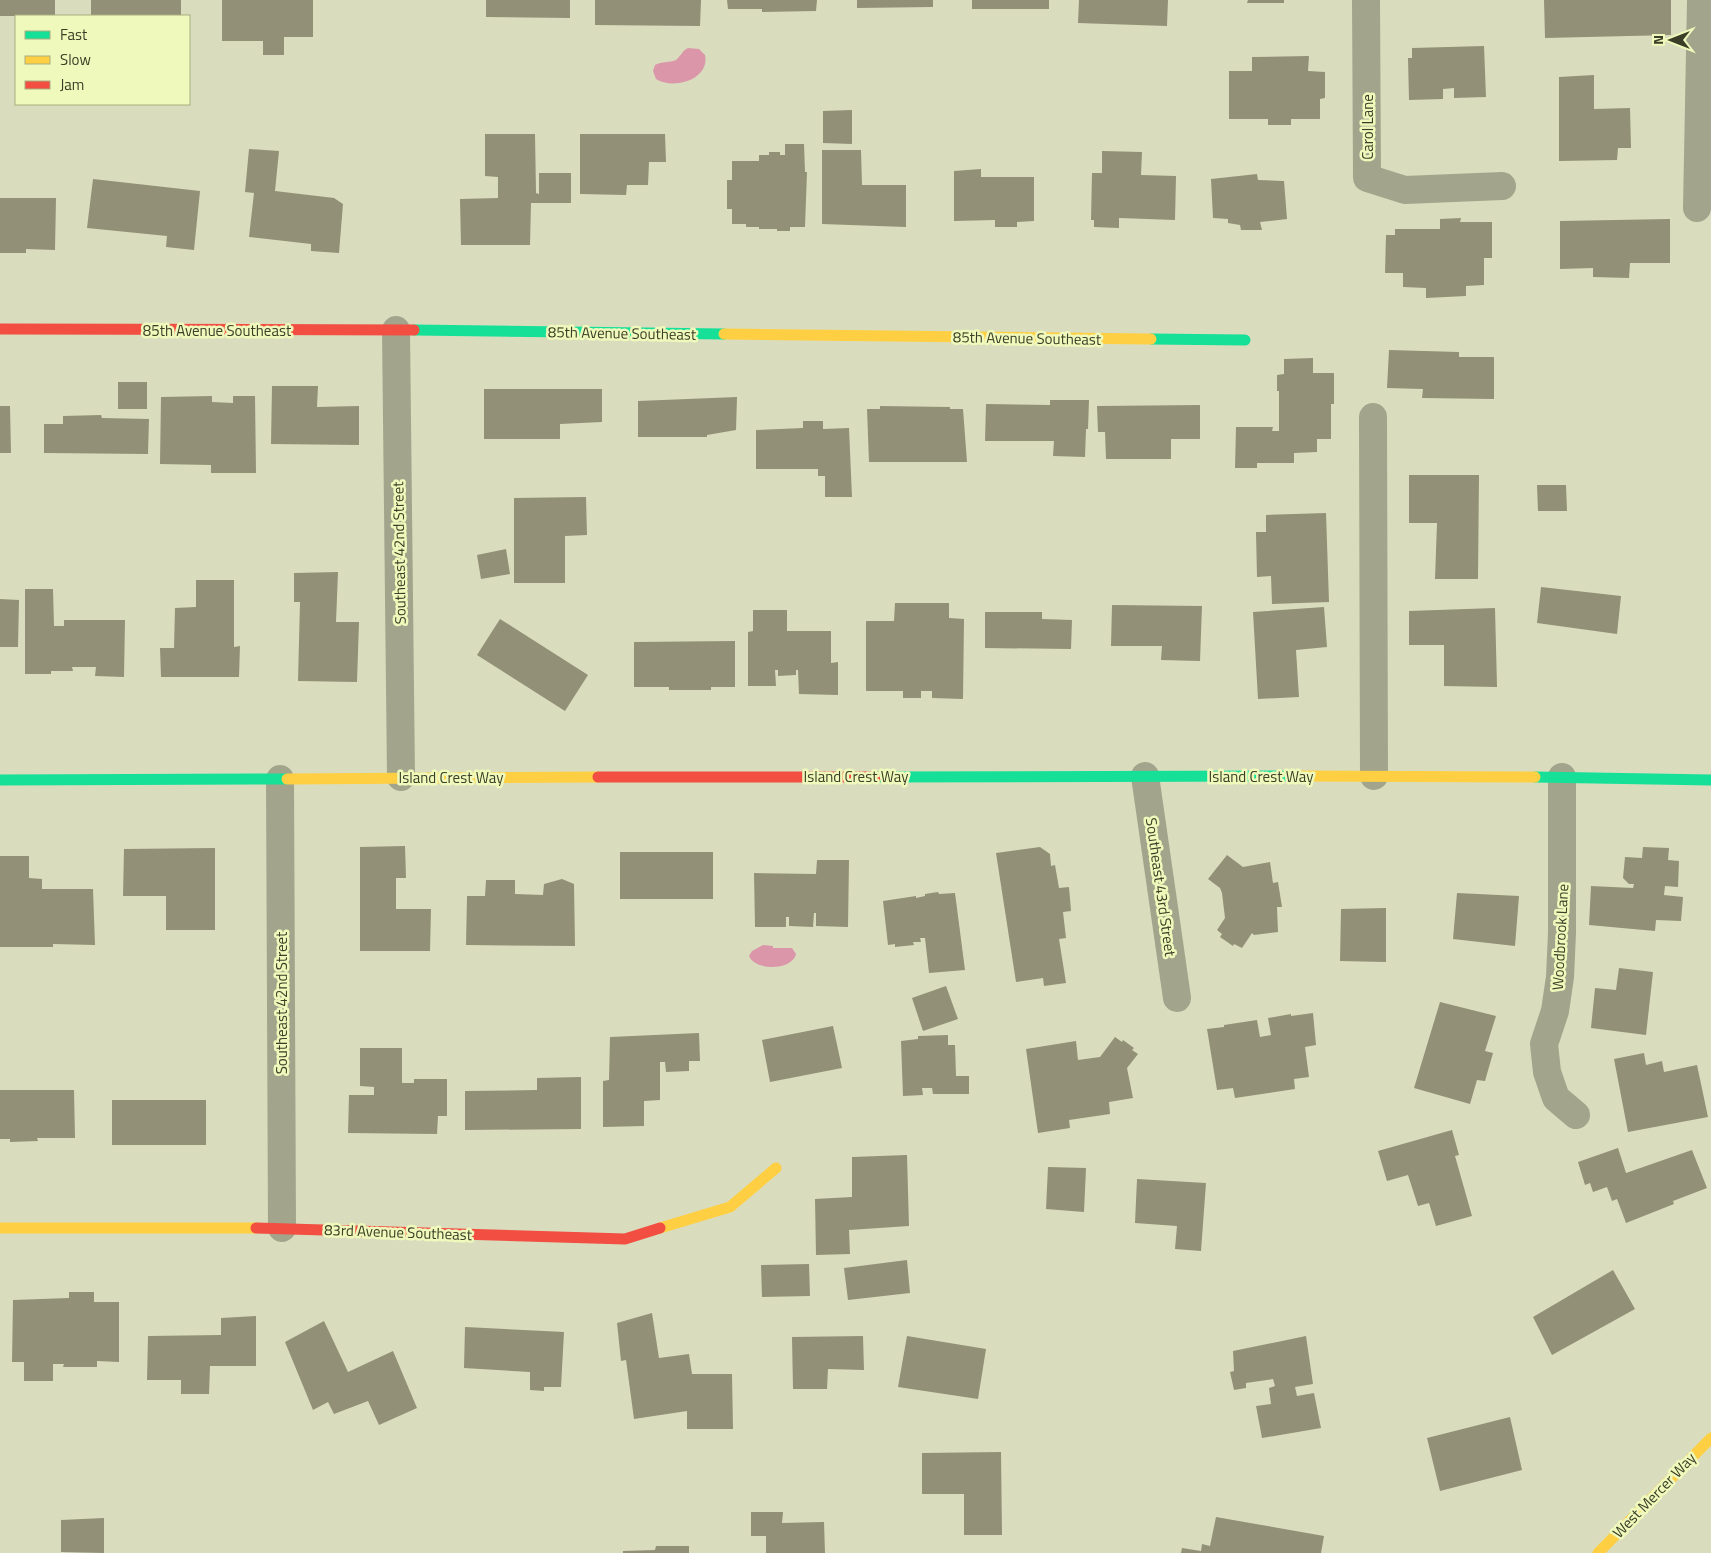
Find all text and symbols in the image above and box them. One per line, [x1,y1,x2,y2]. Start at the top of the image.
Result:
legend [15,15,190,105]
north arrow [1646,15,1696,65]
text: Fast [60,23,88,46]
text: N [1647,35,1668,45]
text: Slow [60,48,91,71]
text: Jam [60,73,84,96]
street label: Carol Lane [1356,94,1379,160]
street label: 85th Avenue Southeast [143,319,292,342]
street label: 85th Avenue Southeast [548,320,697,346]
street label: 85th Avenue Southeast [953,325,1102,351]
street label: Southeast 42nd Street [386,481,412,625]
street label: Island Crest Way [804,765,908,788]
street label: Island Crest Way [1209,765,1313,788]
street label: Island Crest Way [399,766,503,789]
street label: Southeast 43rd Street [1140,816,1182,958]
street label: Woodbrook Lane [1546,883,1574,991]
street label: Southeast 42nd Street [270,931,293,1074]
street label: 83rd Avenue Southeast [324,1218,473,1246]
street label: West Mercer Way [1607,1447,1701,1543]

